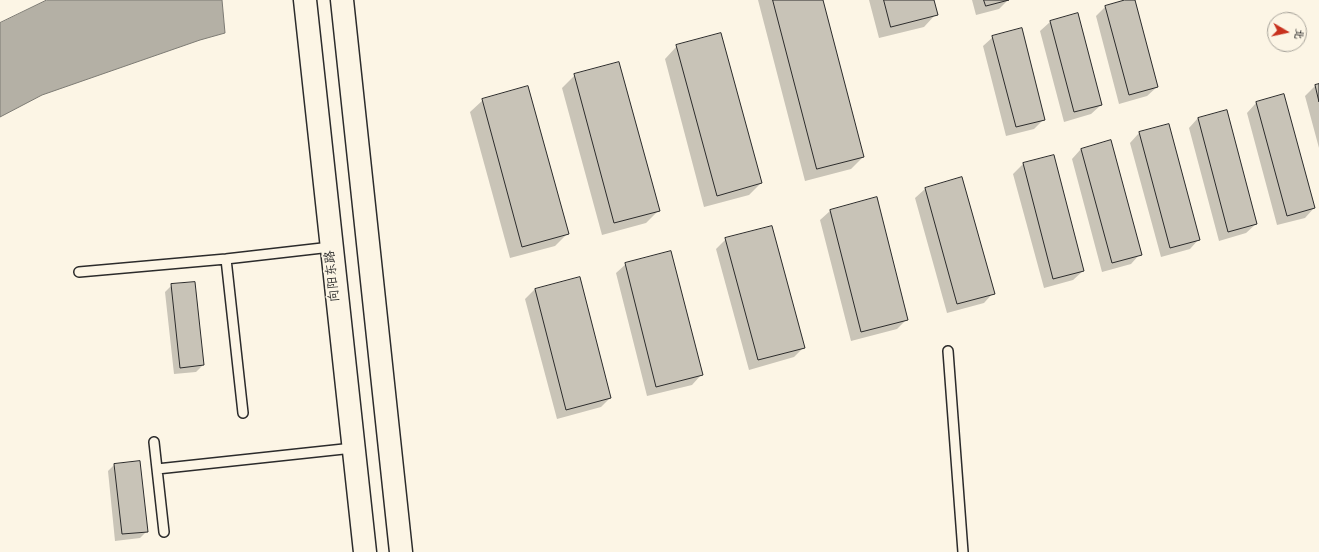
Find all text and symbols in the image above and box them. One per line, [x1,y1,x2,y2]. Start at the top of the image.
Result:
north arrow [1267,12,1307,52]
text: 北 [1289,27,1307,40]
street label: 向阳东路 [324,249,344,303]

